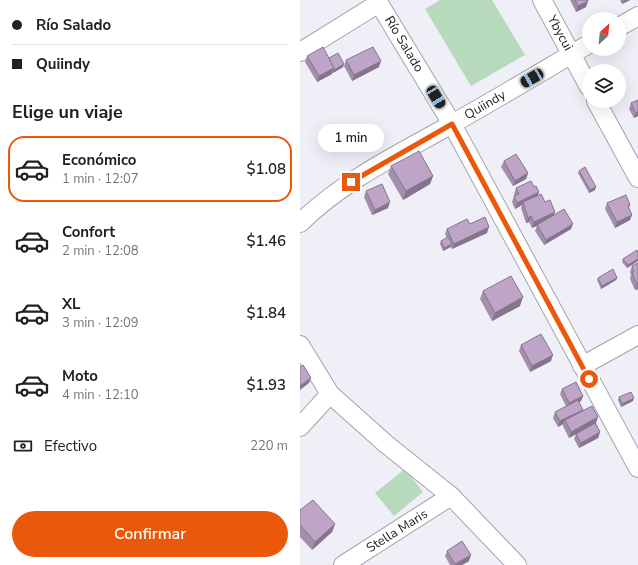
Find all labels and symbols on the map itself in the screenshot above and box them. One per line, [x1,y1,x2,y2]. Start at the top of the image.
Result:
street label: Ybycui [542,11,577,54]
street label: Río Salado [380,12,428,76]
north arrow [582,12,626,56]
car [519,67,545,89]
car [425,84,447,110]
street label: Quiindy [461,86,509,124]
callout: 1 min [318,124,384,152]
route end [342,173,360,191]
route start [580,370,598,388]
street label: Stella Maris [363,505,431,557]

